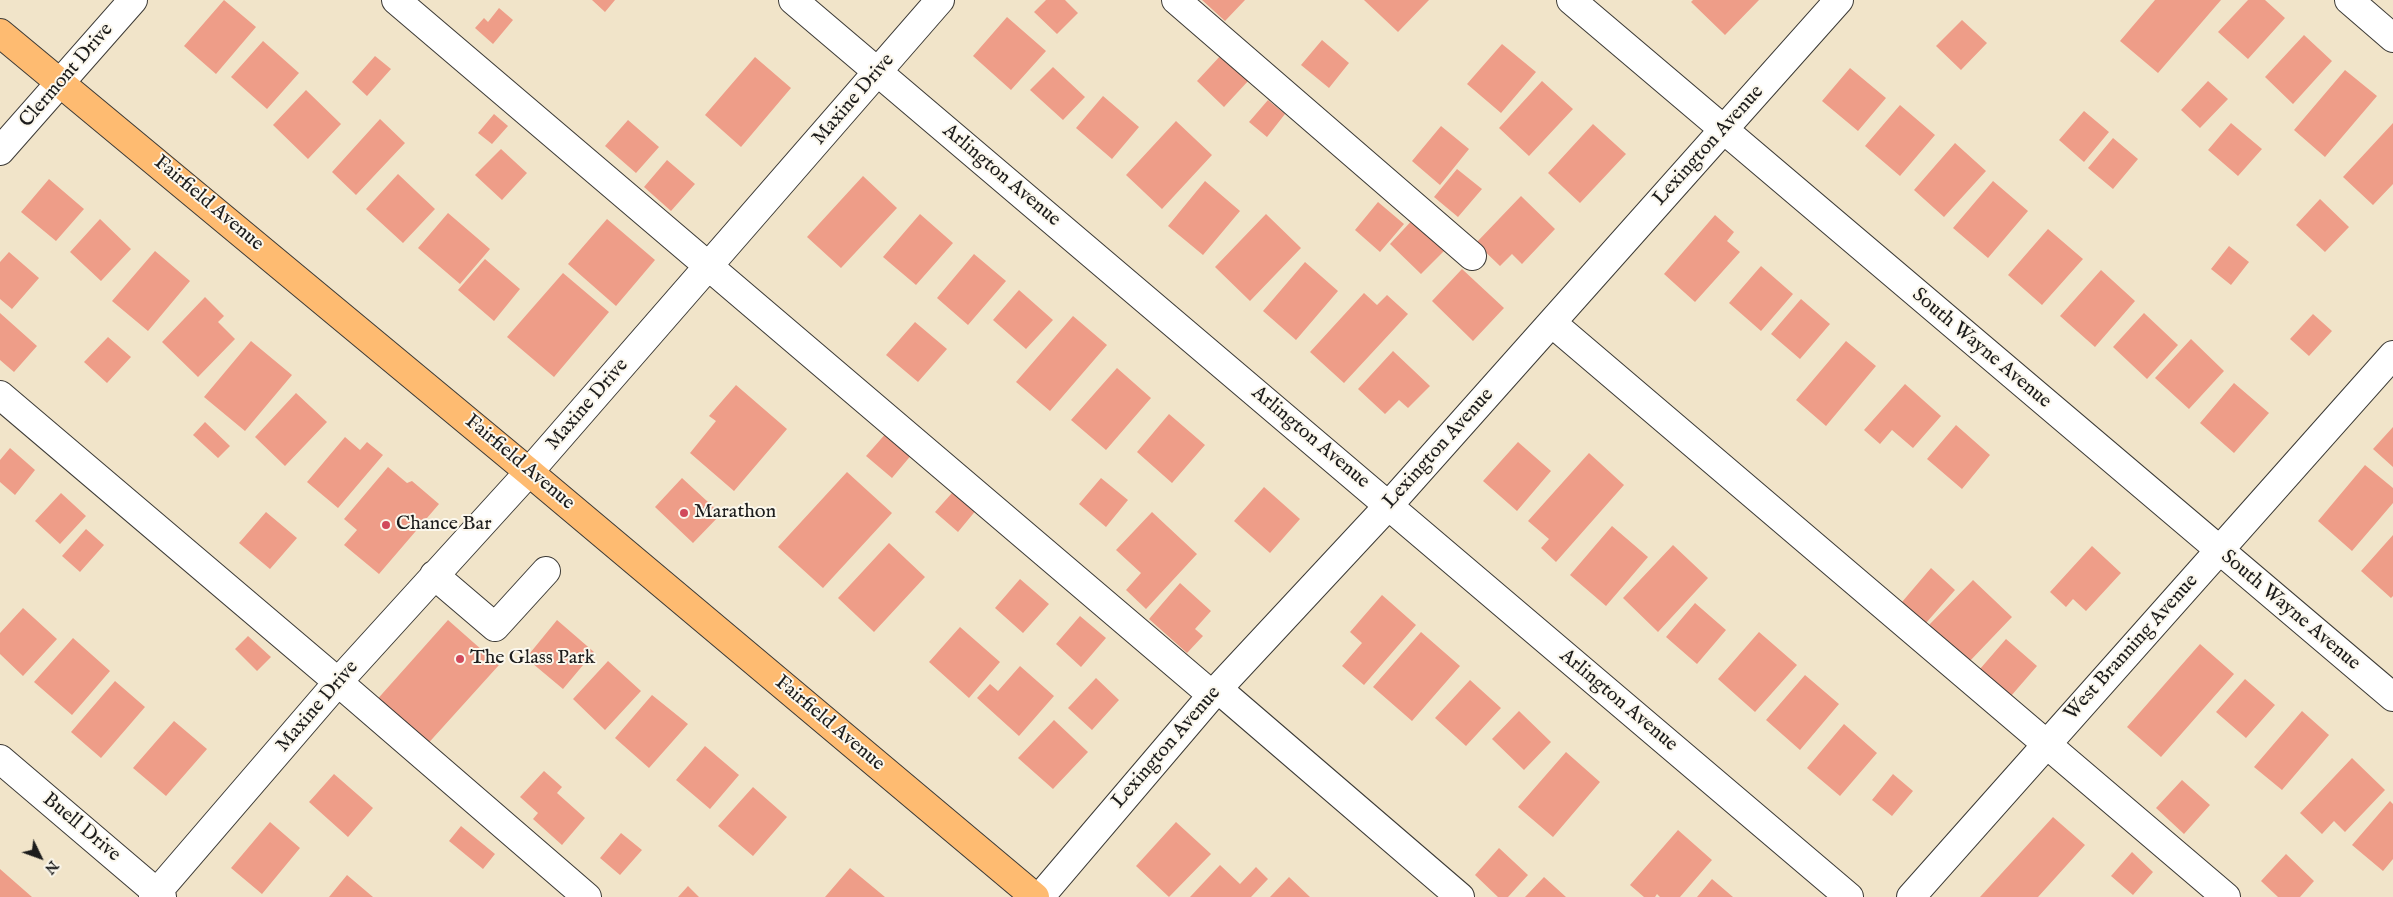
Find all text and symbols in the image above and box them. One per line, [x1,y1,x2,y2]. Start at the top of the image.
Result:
street label: Clermont Drive [15,19,119,133]
street label: Maxine Drive [808,49,900,151]
street label: Lexington Avenue [1649,81,1769,211]
street label: Arlington Avenue [937,120,1065,232]
street label: Fairfield Avenue [148,151,268,257]
street label: South Wayne Avenue [1906,284,2056,414]
street label: Maxine Drive [542,354,634,456]
street label: Arlington Avenue [1246,382,1374,494]
street label: Lexington Avenue [1379,384,1499,514]
street label: Fairfield Avenue [459,410,579,516]
place label: Marathon [694,501,776,525]
marker: Marathon [678,507,690,519]
place label: Chance Bar [396,513,492,537]
marker: Chance Bar [380,519,392,531]
street label: South Wayne Avenue [2215,546,2365,676]
street label: West Branning Avenue [2060,570,2204,726]
street label: Arlington Avenue [1554,645,1682,757]
place label: The Glass Park [470,647,595,671]
marker: The Glass Park [454,653,466,665]
street label: Maxine Drive [272,656,364,758]
street label: Fairfield Avenue [769,671,889,777]
street label: Lexington Avenue [1107,682,1227,814]
street label: Buell Drive [37,788,125,868]
north arrow [15,832,65,882]
text: N [40,857,62,878]

